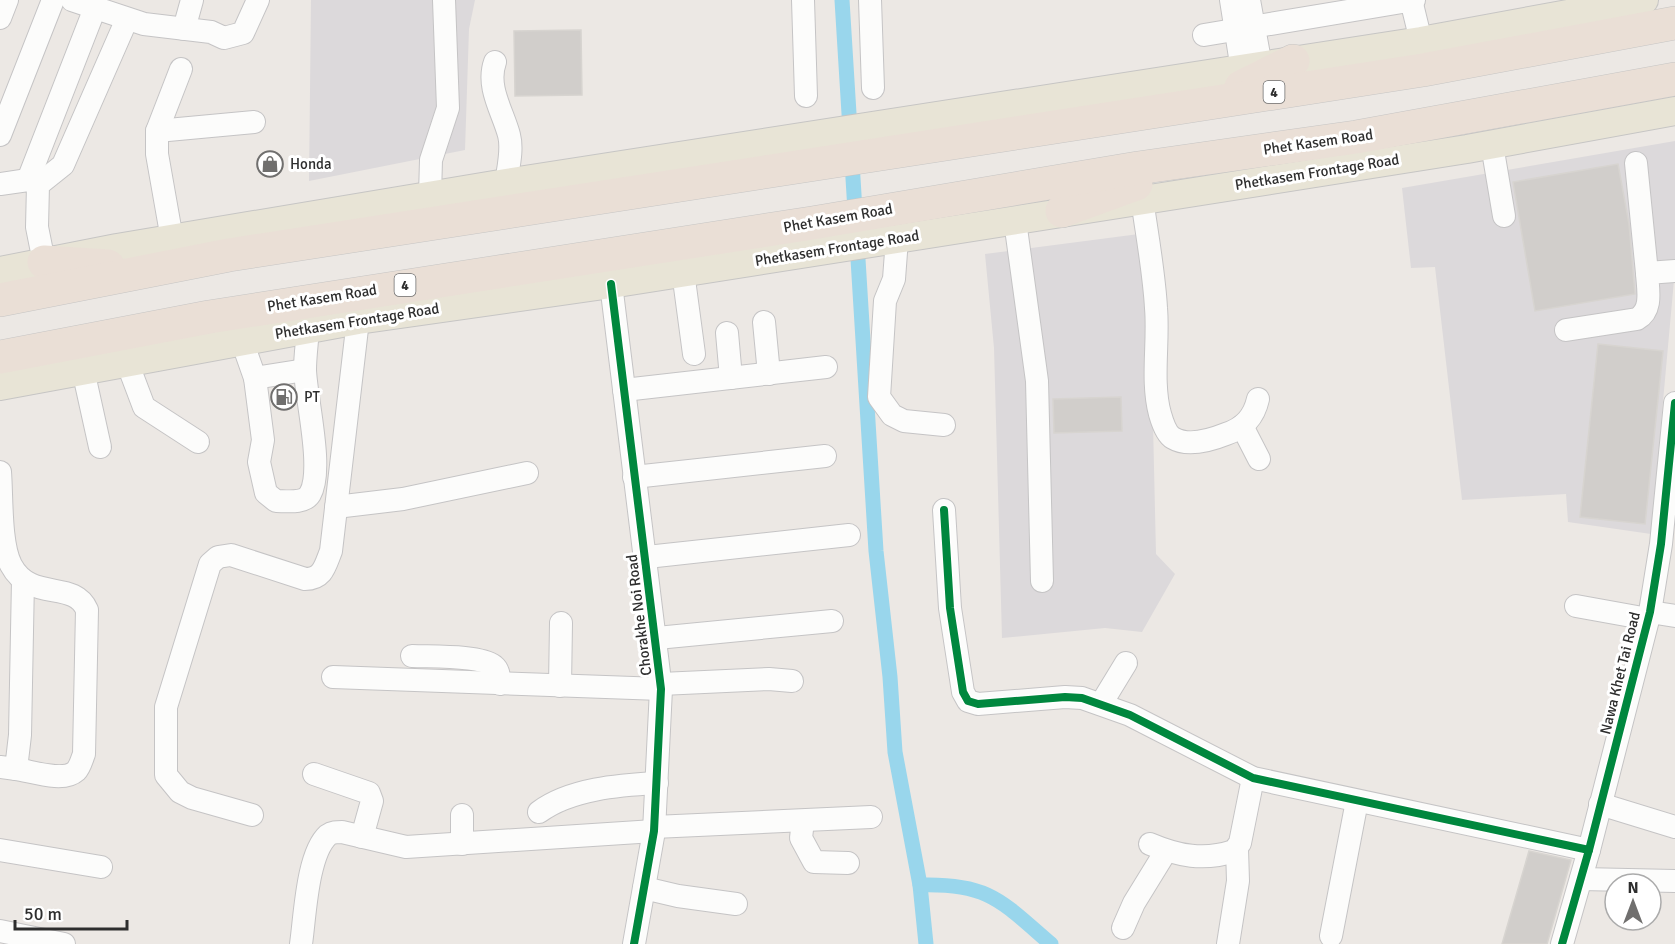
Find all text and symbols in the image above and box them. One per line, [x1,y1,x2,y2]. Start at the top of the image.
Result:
road number: 4 [1264,81,1284,103]
street label: Phet Kasem Road [1262,125,1374,159]
shop icon: Honda [255,149,285,179]
street label: Phetkasem Frontage Road [1234,150,1401,194]
place label: Honda [290,155,332,173]
street label: Phet Kasem Road [782,200,894,236]
street label: Phetkasem Frontage Road [754,226,921,270]
road number: 4 [394,274,416,296]
street label: Phet Kasem Road [266,280,378,316]
street label: Phetkasem Frontage Road [274,299,441,343]
fuel station icon: PT [269,382,299,412]
place label: PT [304,388,321,406]
street label: Chorakhe Noi Road [623,553,655,677]
street label: Nawa Khet Tai Road [1596,610,1644,736]
north arrow [1603,872,1663,932]
text: N [1627,878,1639,898]
scale bar [15,893,128,931]
text: 50 m [24,903,62,925]

